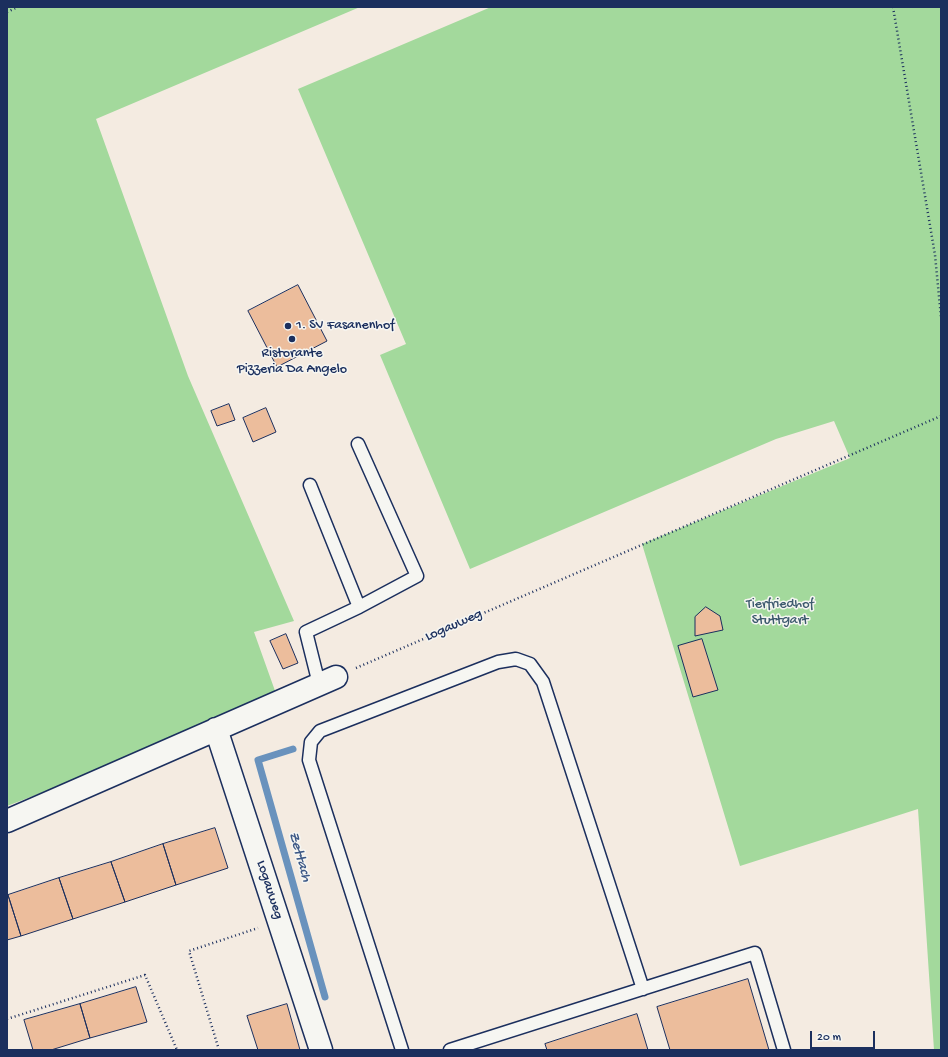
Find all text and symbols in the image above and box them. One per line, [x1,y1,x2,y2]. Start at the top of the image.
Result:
place label: 1. SV Fasanenhof [296,318,394,334]
marker: 1. SV Fasanenhof [283,321,293,331]
marker: Ristorante Pizzeria Da Angelo [287,334,297,344]
place label: Ristorante Pizzeria Da Angelo [237,346,347,378]
park label: Tierfriedhof Stuttgart [746,597,814,630]
street label: Logauweg [423,606,485,646]
water label: Zettach [283,830,315,884]
street label: Logauweg [252,859,286,921]
scale bar [812,1023,877,1049]
text: 20 m [817,1031,841,1045]

